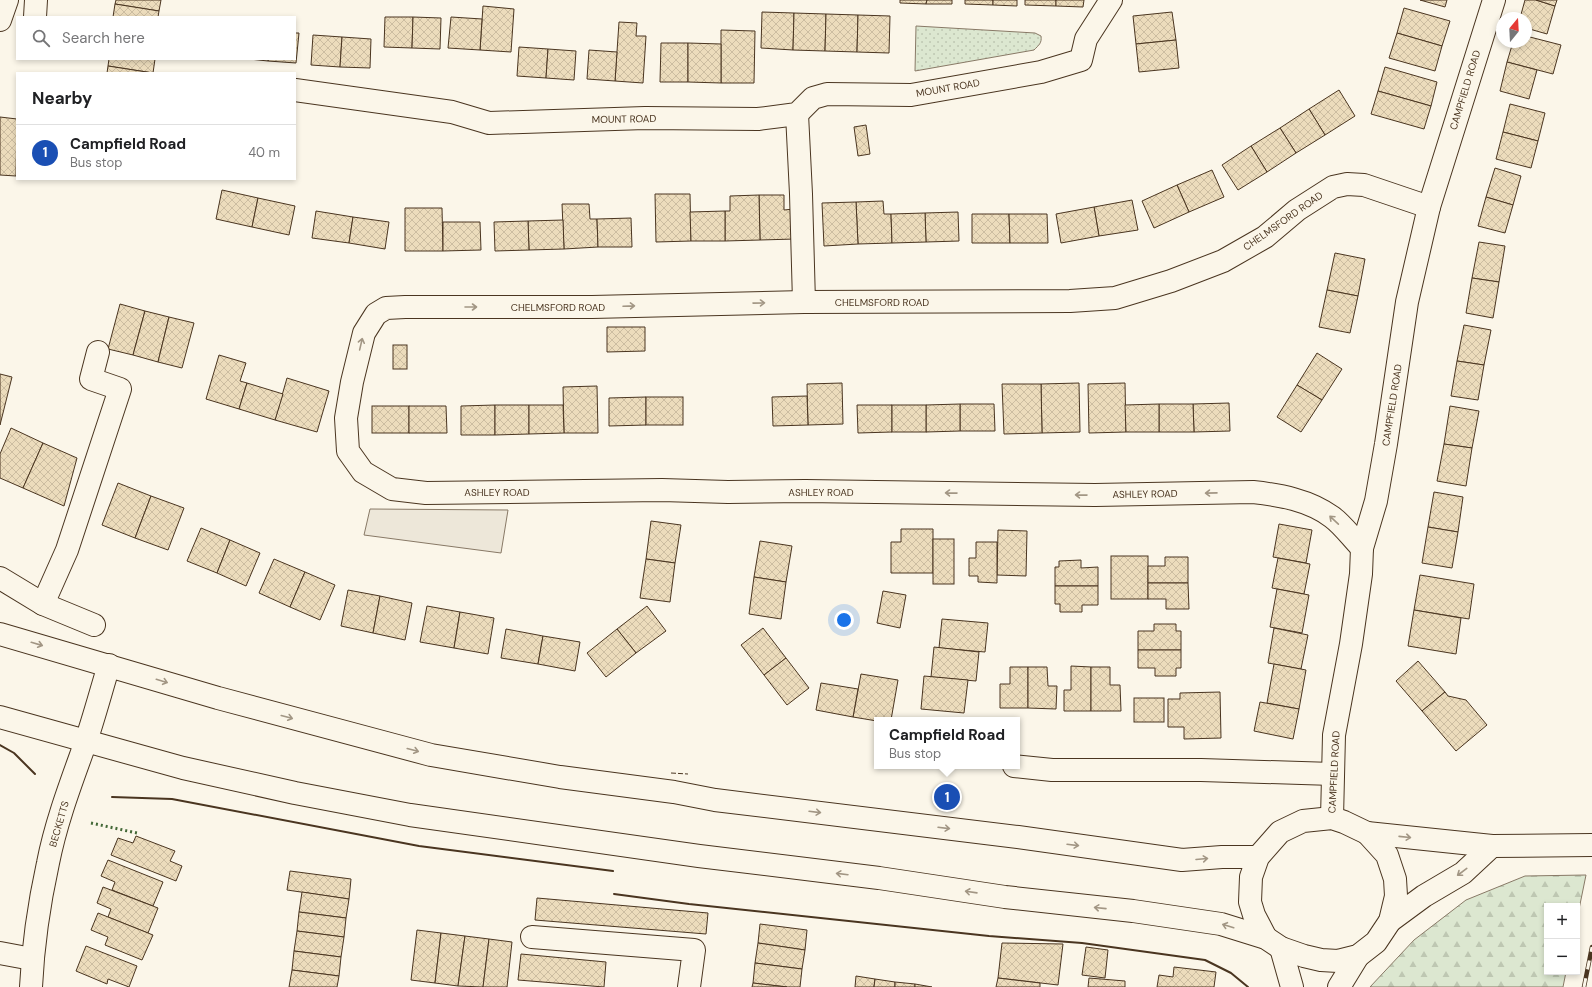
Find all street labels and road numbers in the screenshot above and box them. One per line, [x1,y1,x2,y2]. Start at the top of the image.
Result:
street label: CAMPFIELD ROAD [1447,48,1483,131]
street label: MOUNT ROAD [915,76,981,100]
street label: MOUNT ROAD [592,112,657,126]
street label: CHELMSFORD ROAD [1241,189,1325,253]
street label: CHELMSFORD ROAD [835,296,929,309]
street label: CHELMSFORD ROAD [511,301,605,314]
street label: CAMPFIELD ROAD [1379,363,1405,447]
street label: ASHLEY ROAD [464,486,530,499]
street label: ASHLEY ROAD [788,486,854,499]
street label: ASHLEY ROAD [1112,487,1178,501]
street label: CAMPFIELD ROAD [1325,730,1343,814]
street label: BECKETTS [46,799,72,848]

